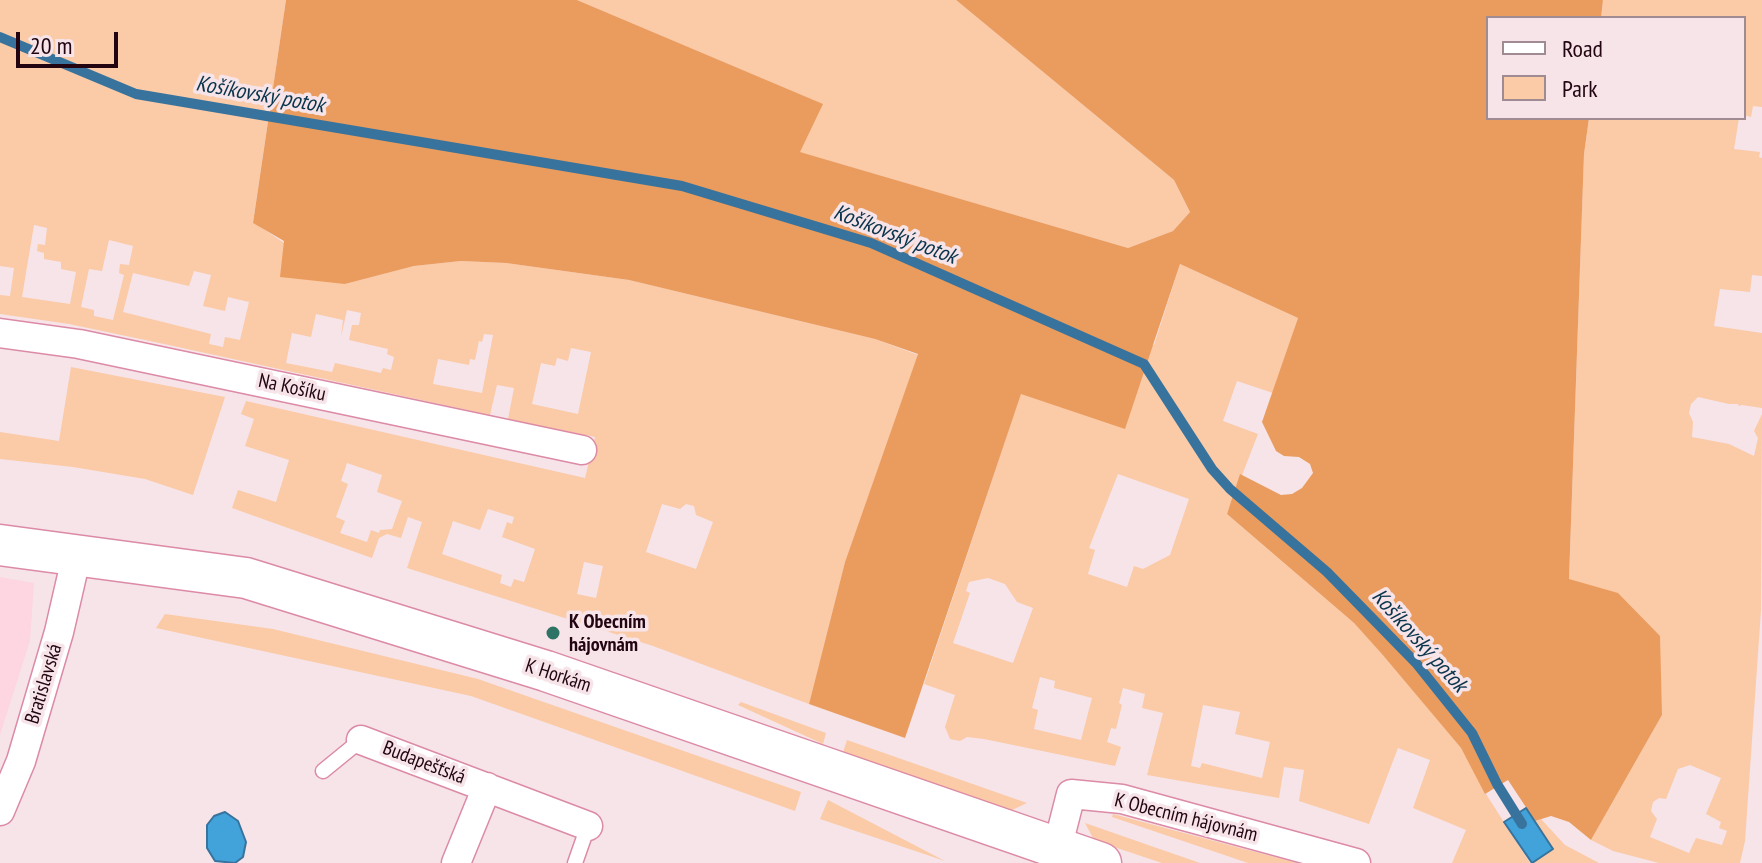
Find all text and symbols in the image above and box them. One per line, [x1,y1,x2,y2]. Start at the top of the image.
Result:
scale bar [20,16,122,66]
legend [1486,16,1746,120]
text: 20 m [30,30,72,61]
text: Road [1562,33,1603,64]
water label: Košíkovský potok [194,71,326,119]
text: Park [1562,73,1598,104]
water label: Košíkovský potok [830,199,960,271]
street label: Na Košíku [256,369,328,407]
water label: Košíkovský potok [1366,584,1472,698]
place label: K Obecním hájovnám [569,610,646,657]
marker: K Obecním hájovnám [544,624,562,642]
street label: Bratislavská [20,641,68,727]
street label: K Horkám [522,654,594,698]
street label: Budapešťská [379,736,469,790]
street label: K Obecním hájovnám [1112,789,1260,847]

